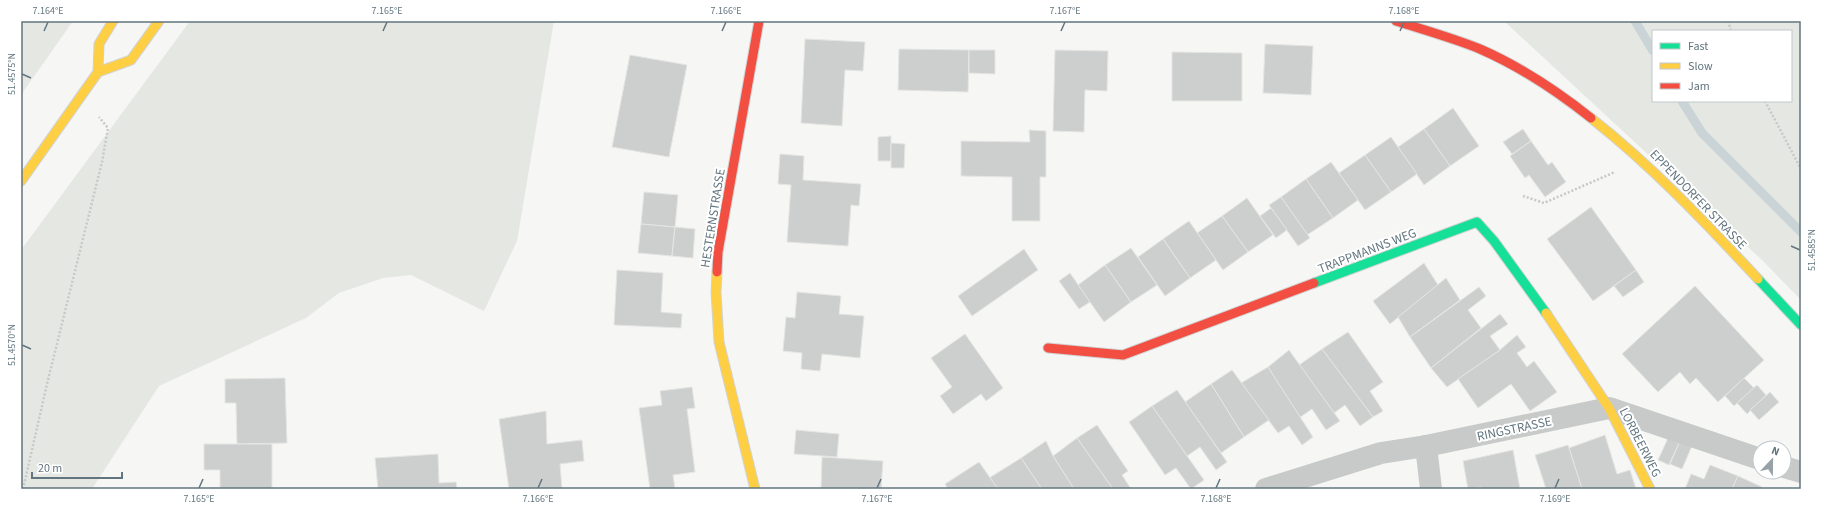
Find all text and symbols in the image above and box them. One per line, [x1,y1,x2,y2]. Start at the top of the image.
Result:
text: 7.164°E [33,4,63,18]
text: 7.165°E [372,4,402,18]
text: 7.166°E [711,4,741,18]
text: 7.167°E [1050,4,1080,18]
text: 7.168°E [1389,4,1419,18]
legend [1652,30,1792,102]
text: Fast [1688,38,1708,55]
text: 51.4575°N [5,53,19,95]
text: Slow [1688,58,1713,75]
text: Jam [1688,78,1710,95]
street label: EPPENDORFER STRASSE [1646,146,1751,254]
street label: HESTERNSTRASSE [696,167,730,269]
street label: TRAPPMANNS WEG [1316,224,1419,278]
text: 51.4585°N [1805,229,1819,271]
text: 51.4570°N [5,324,19,366]
street label: LORBEERWEG [1615,405,1665,480]
street label: RINGSTRASSE [1475,412,1553,446]
north arrow [1752,440,1792,480]
text: N [1769,443,1782,460]
scale bar [32,454,122,480]
text: 20 m [38,460,62,477]
text: 7.165°E [184,492,214,506]
text: 7.166°E [523,492,553,506]
text: 7.167°E [862,492,892,506]
text: 7.168°E [1201,492,1231,506]
text: 7.169°E [1540,492,1570,506]

